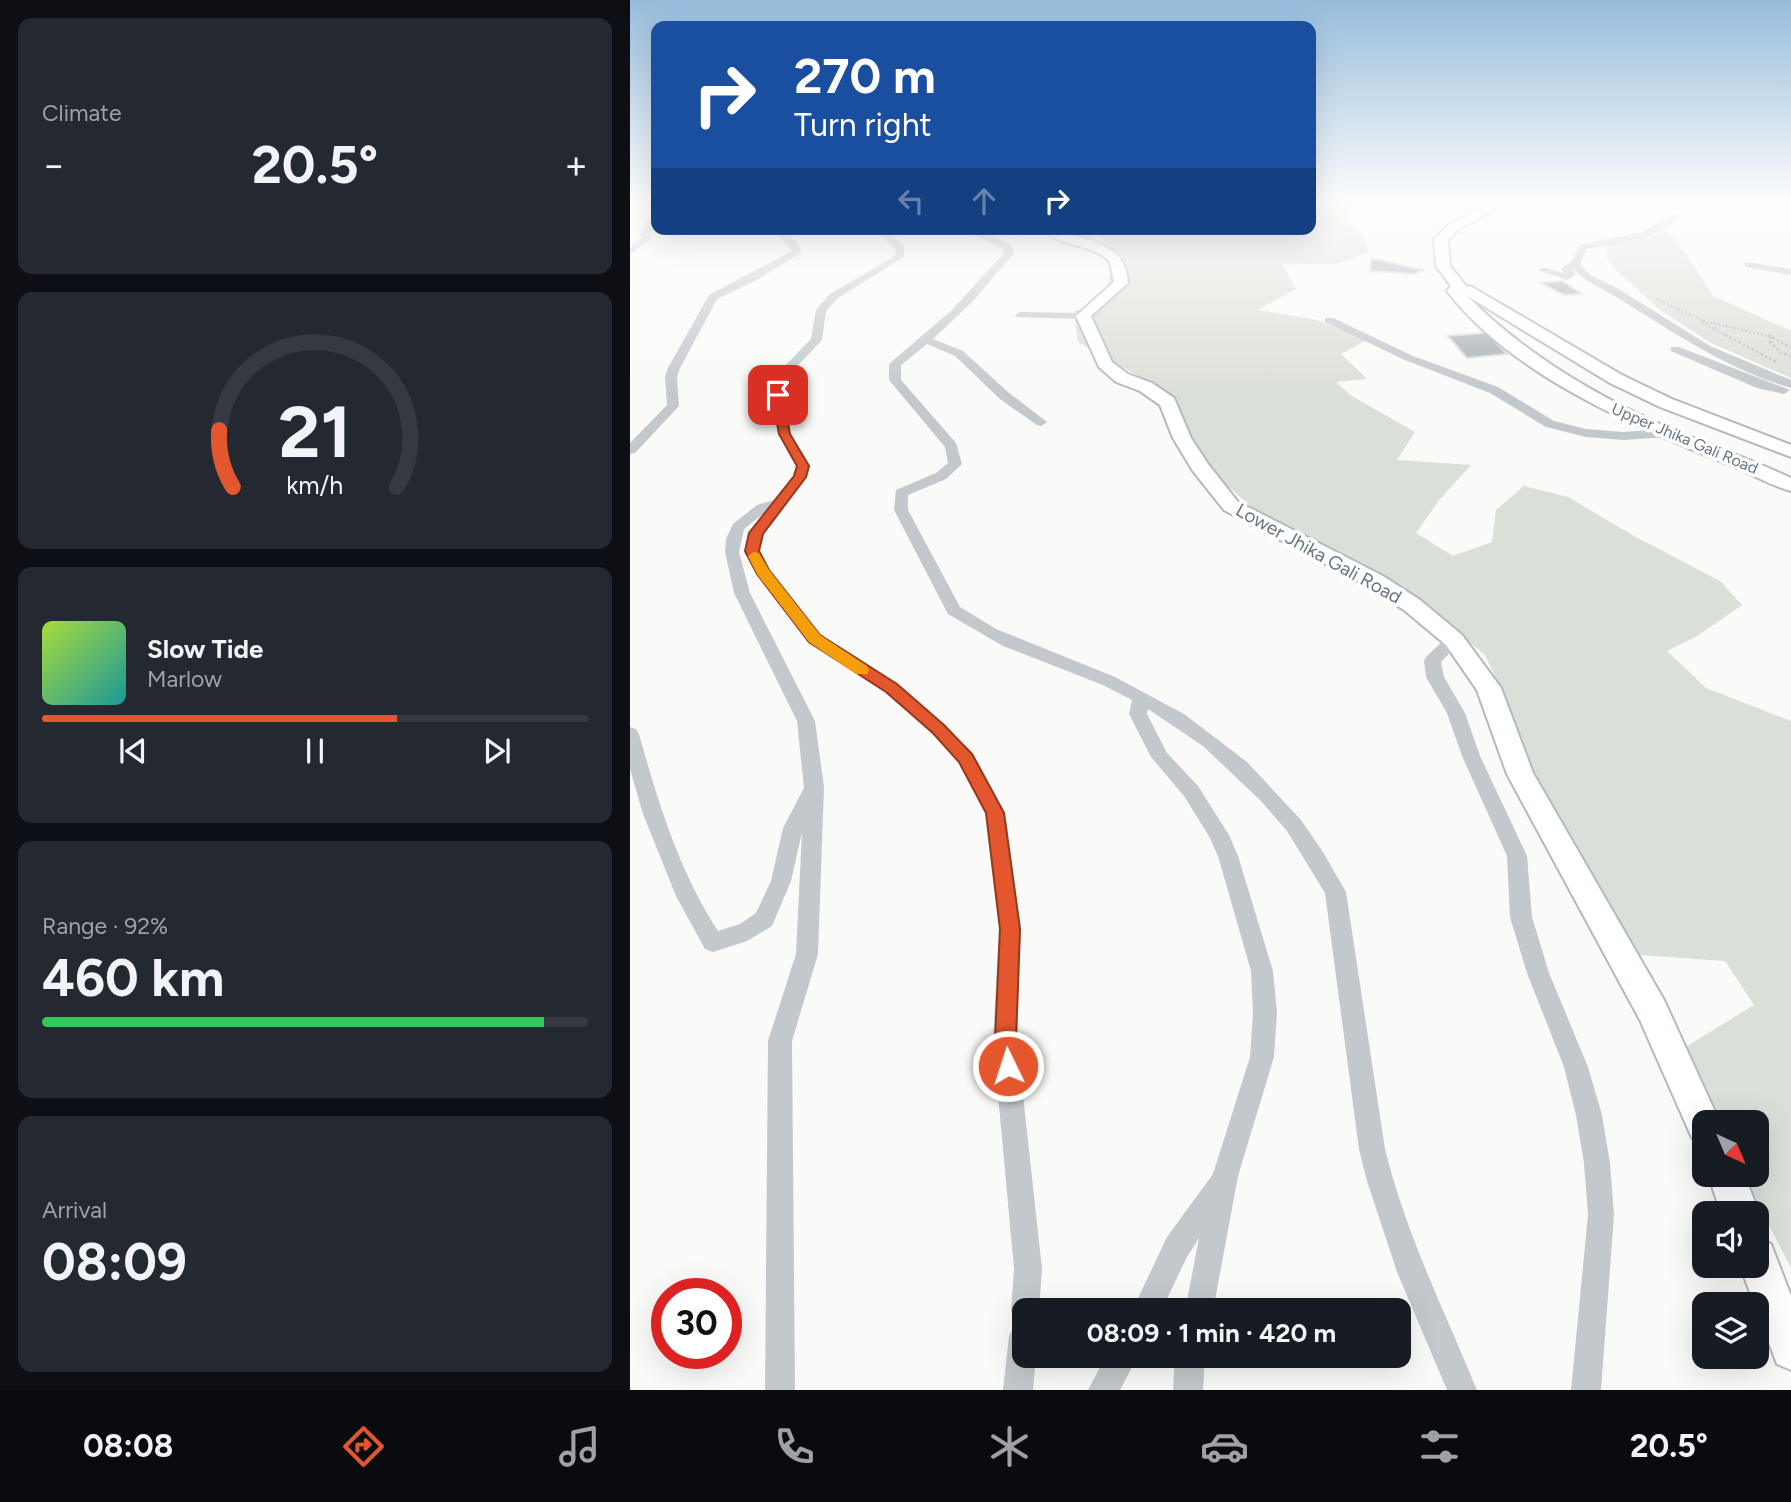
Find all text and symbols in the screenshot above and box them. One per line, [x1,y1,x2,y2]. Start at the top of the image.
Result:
text: 270 m [794,46,936,105]
icon: right [679,49,770,140]
text: Climate [42,99,121,127]
text: Turn right [794,106,932,144]
text: 20.5° [252,134,378,196]
text: − [42,142,66,188]
text: + [564,142,588,188]
icon: left [892,182,930,220]
icon: ahead [965,182,1003,220]
icon: right [1038,182,1076,220]
pin [748,365,808,425]
icon: arrive [759,376,797,414]
text: 21 [279,388,351,475]
street label: Upper Jhika Gali Road [1609,399,1761,478]
text: km/h [286,469,344,499]
street label: Lower Jhika Gali Road [1232,498,1406,609]
text: Slow Tide [147,633,263,665]
text: Marlow [147,665,222,693]
icon: previous [114,732,152,770]
icon: pause [296,732,334,770]
icon: next [478,732,516,770]
text: Range · 92% [42,912,168,940]
text: 460 km [42,947,224,1009]
position arrow [971,1029,1045,1103]
north arrow [1692,1110,1769,1186]
map controls [1692,1110,1769,1369]
text: Arrival [42,1196,107,1224]
button: sound [1692,1201,1769,1278]
text: 08:09 [42,1231,187,1293]
speed limit sign: 30 [651,1278,742,1369]
button: layers [1692,1292,1769,1369]
text: 08:09 · 1 min · 420 m [1087,1317,1336,1349]
icon: directions [339,1422,388,1471]
icon: music [555,1422,604,1471]
icon: phone [770,1422,819,1471]
icon: climate [985,1422,1034,1471]
icon: car [1200,1422,1249,1471]
icon: filters [1415,1422,1464,1471]
text: 08:08 [83,1427,173,1465]
text: 20.5° [1630,1427,1708,1465]

